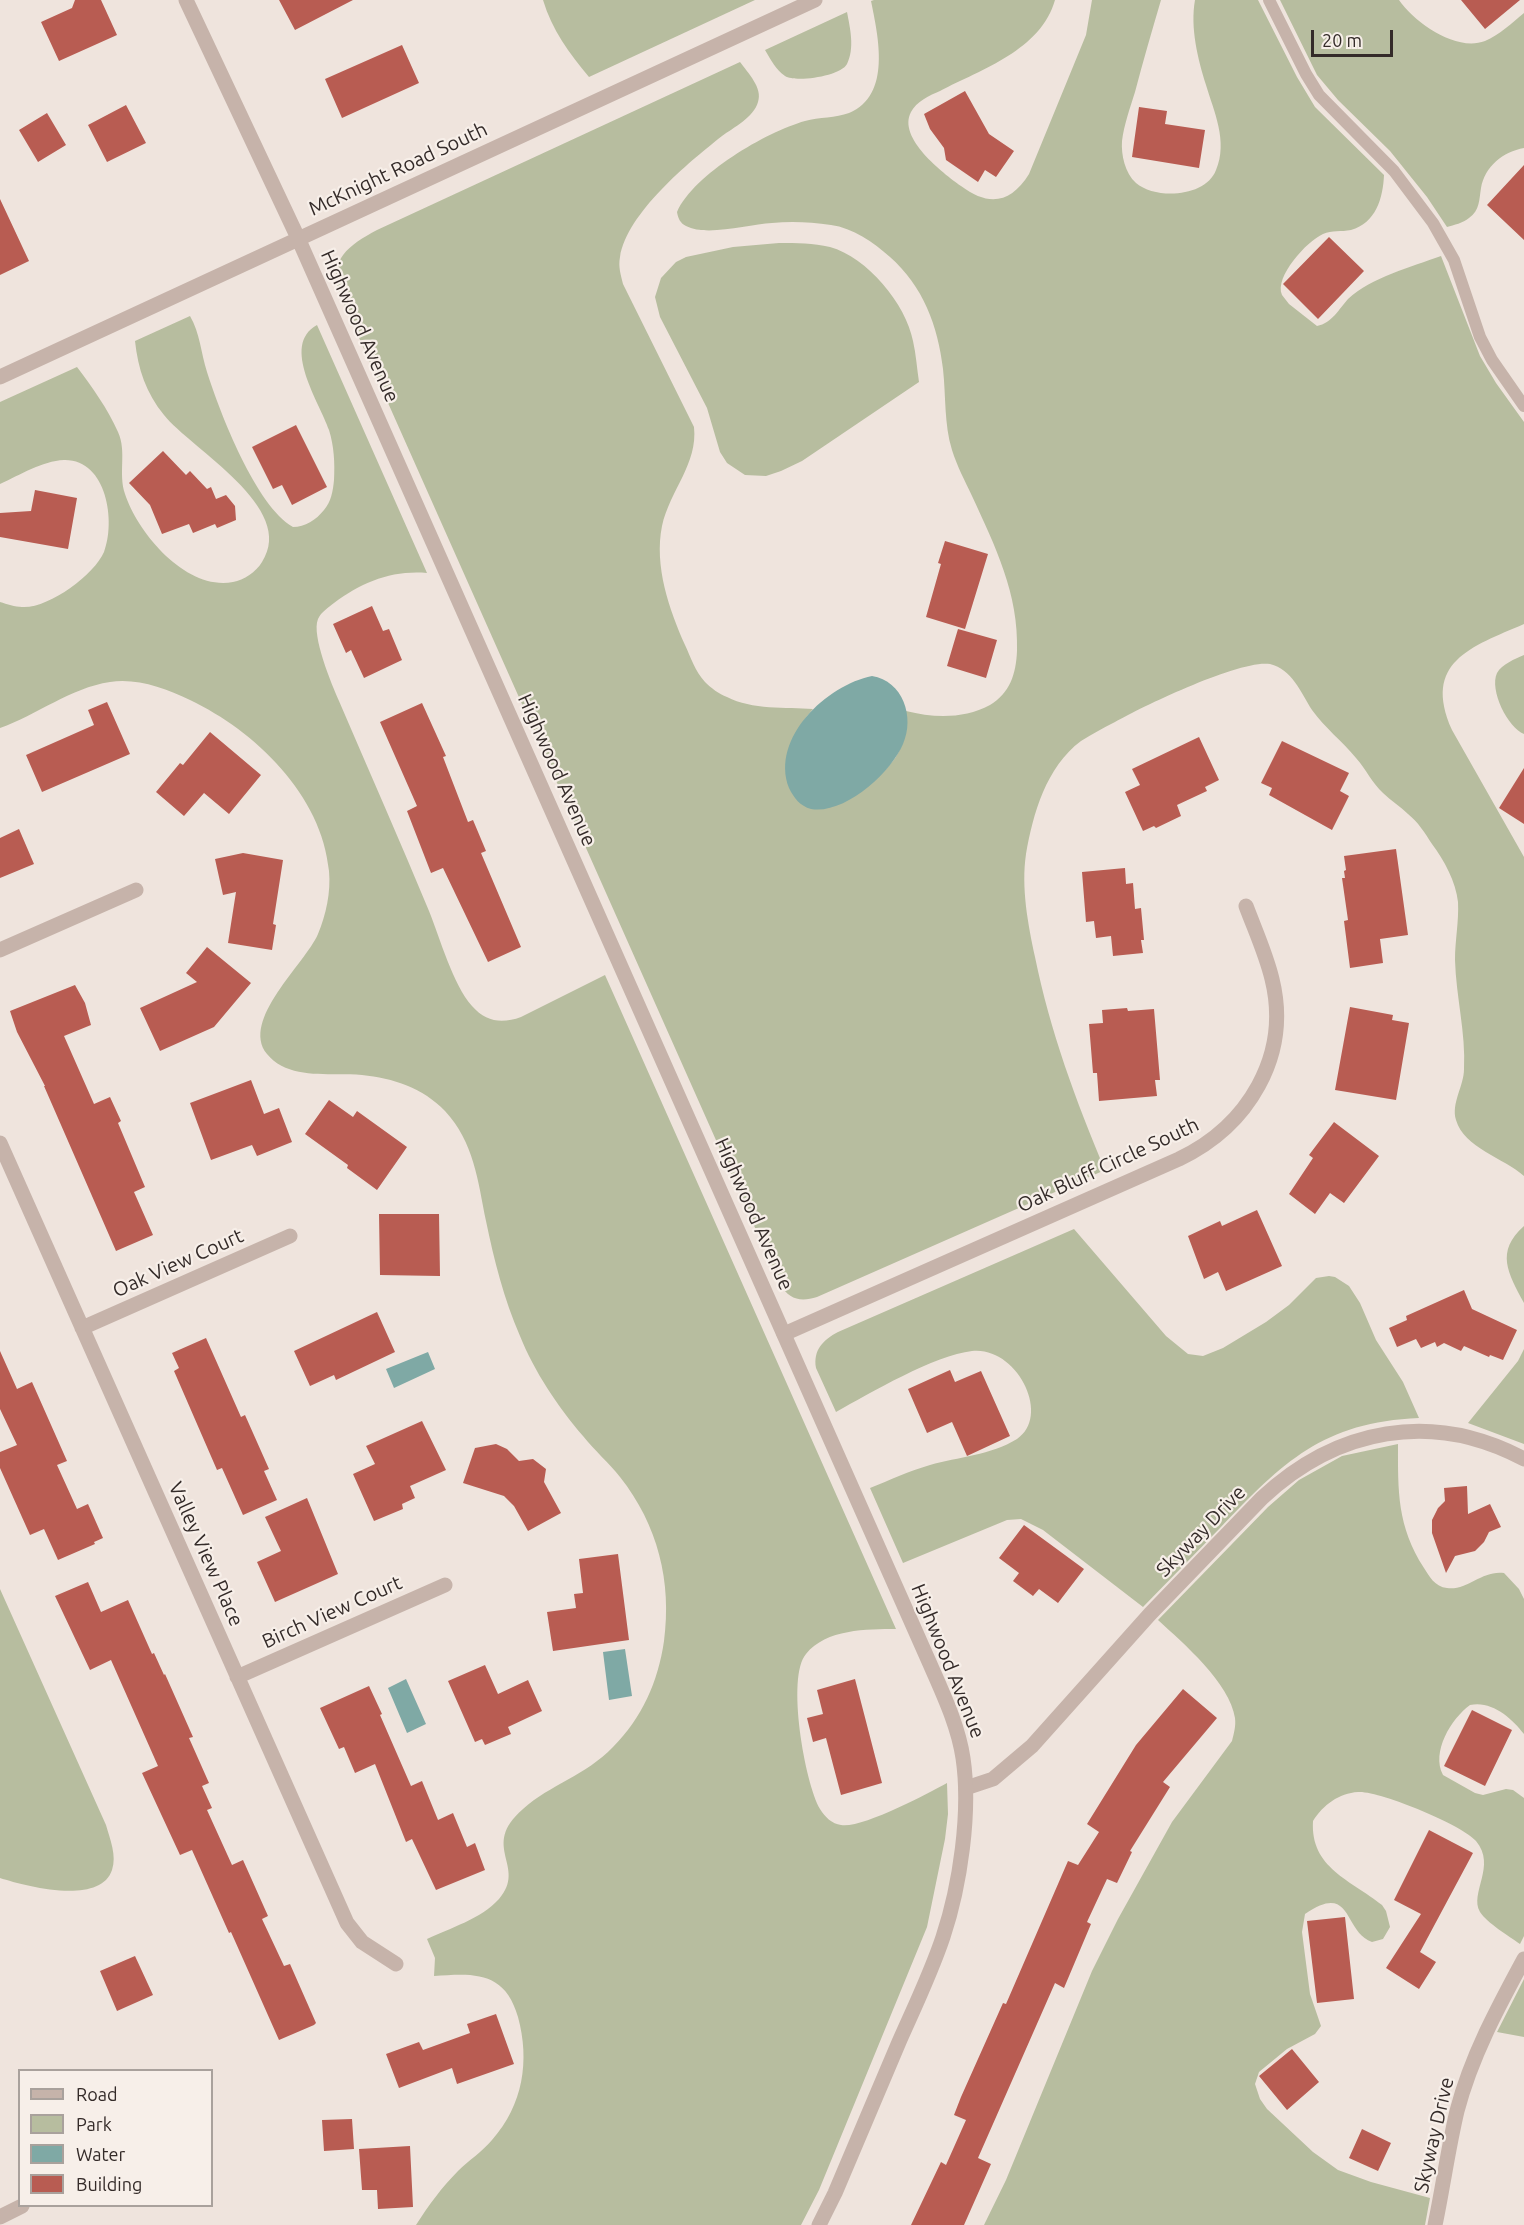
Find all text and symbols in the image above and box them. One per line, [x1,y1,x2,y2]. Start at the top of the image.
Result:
scale bar [1314,18,1396,56]
text: 20 m [1322,30,1362,50]
street label: McKnight Road South [305,117,491,221]
street label: Highwood Avenue [316,246,404,406]
street label: Highwood Avenue [513,690,601,850]
street label: Oak Bluff Circle South [1013,1112,1203,1218]
street label: Highwood Avenue [710,1134,798,1294]
street label: Oak View Court [109,1223,247,1303]
street label: Valley View Place [163,1478,249,1630]
street label: Skyway Drive [1151,1480,1251,1582]
street label: Birch View Court [258,1570,406,1654]
street label: Highwood Avenue [906,1580,990,1742]
legend [18,2069,213,2207]
street label: Skyway Drive [1409,2075,1459,2195]
text: Road [76,2084,118,2104]
text: Park [76,2114,112,2134]
text: Water [76,2144,125,2164]
text: Building [76,2174,142,2194]

